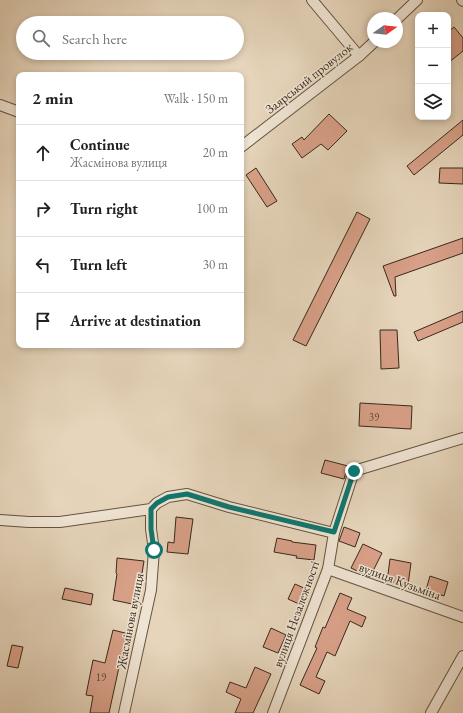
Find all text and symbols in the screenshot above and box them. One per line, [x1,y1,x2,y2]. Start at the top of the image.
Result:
north arrow [367,12,403,48]
map controls [415,12,451,120]
button: + [415,12,451,48]
search box [16,16,244,60]
icon: search [30,27,52,49]
text: Search here [62,29,127,48]
street label: Заярський провулок [262,38,357,117]
button: − [415,48,451,84]
button: layers [415,84,451,120]
text: 2 min [32,87,73,109]
text: Walk · 150 m [164,90,228,107]
text: Continue [70,135,130,154]
icon: ahead [32,142,54,164]
text: 20 m [203,144,228,161]
text: Жасмінова вулиця [70,154,167,171]
icon: right [32,198,54,220]
text: Turn right [70,199,138,218]
text: 100 m [197,200,228,217]
icon: left [32,254,54,276]
text: Turn left [70,255,127,274]
text: 30 m [203,256,228,273]
icon: arrive [32,310,54,332]
text: Arrive at destination [70,311,201,330]
house number: 39 [369,410,380,424]
route end [345,462,363,480]
route start [145,541,163,559]
street label: вулиця Кузьміна [357,558,444,604]
street label: вулиця Незалежності [269,559,323,669]
street label: Жасмінова вулиця [112,571,148,671]
house number: 19 [96,670,107,684]

